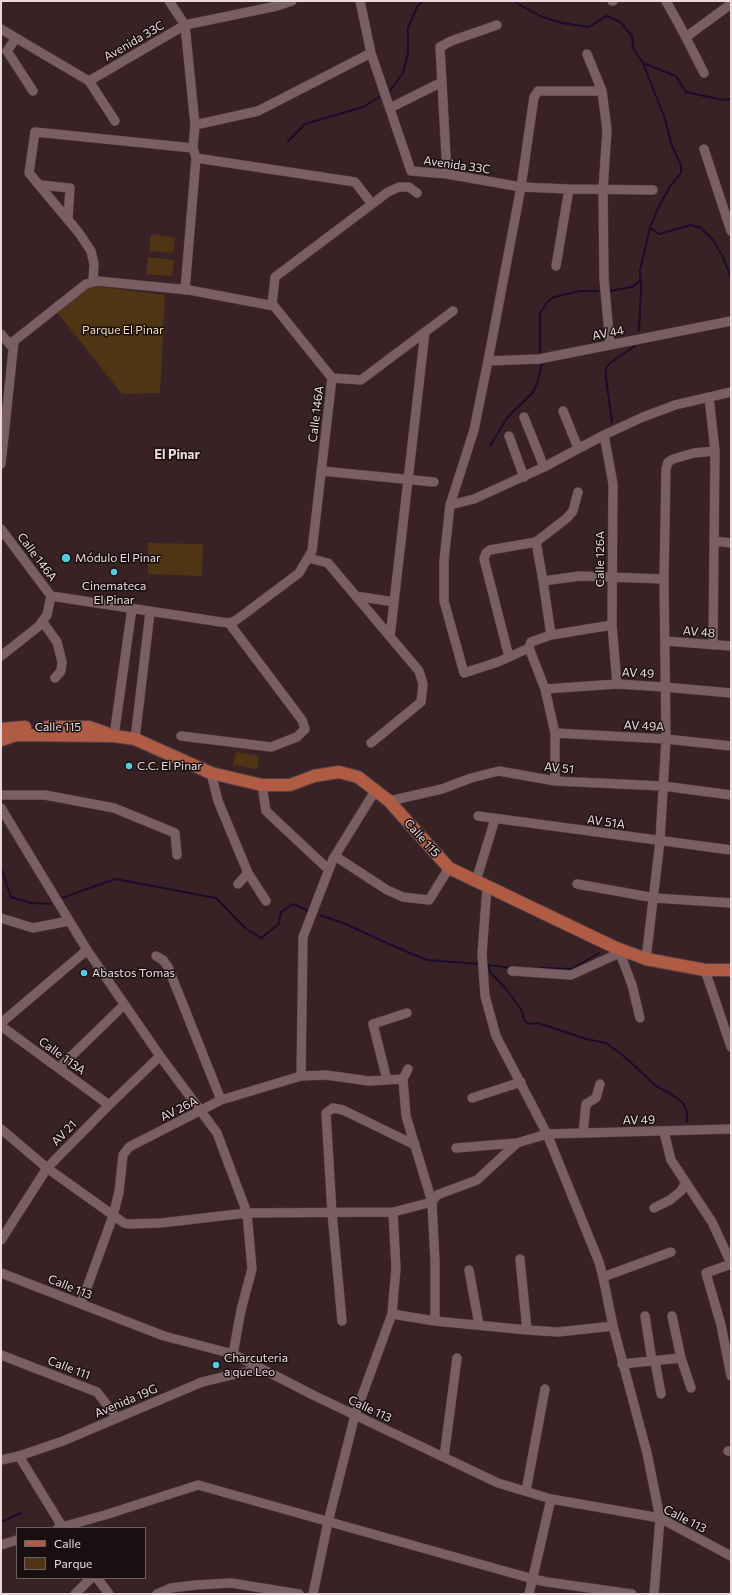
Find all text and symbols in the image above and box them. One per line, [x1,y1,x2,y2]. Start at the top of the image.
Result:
street label: Avenida 33C [101,18,167,64]
street label: Avenida 33C [423,153,491,177]
park label: Parque El Pinar [82,323,164,337]
street label: AV 44 [591,323,625,343]
street label: Calle 146A [305,385,327,443]
district label: El Pinar [154,447,200,463]
street label: Calle 146A [14,530,60,584]
street label: Calle 126A [593,531,607,587]
place label: Módulo El Pinar [75,551,161,565]
marker: Módulo El Pinar [60,552,72,564]
marker: Cinemateca El Pinar [109,567,119,577]
place label: Cinemateca El Pinar [82,579,146,607]
street label: AV 48 [682,623,716,641]
street label: AV 49 [621,665,655,681]
street label: AV 49A [623,718,665,734]
street label: Calle 115 [35,720,81,734]
place label: C.C. El Pinar [137,759,202,773]
street label: AV 51 [543,759,575,777]
marker: C.C. El Pinar [124,761,134,771]
street label: AV 51A [586,812,626,832]
street label: Calle 115 [401,816,443,860]
place label: Abastos Tomas [92,966,175,980]
marker: Abastos Tomas [79,968,89,978]
street label: Calle 113A [36,1034,88,1078]
street label: AV 26A [158,1094,200,1124]
street label: AV 49 [623,1113,655,1127]
street label: AV 21 [48,1117,80,1149]
street label: Calle 113 [46,1272,94,1302]
place label: Charcuteria a que Leo [224,1351,288,1379]
street label: Calle 111 [46,1353,92,1383]
marker: Charcuteria a que Leo [211,1360,221,1370]
street label: Avenida 19G [92,1381,160,1421]
street label: Calle 113 [346,1393,394,1425]
street label: Calle 113 [661,1502,709,1536]
legend [16,1527,146,1579]
text: Calle [54,1536,81,1550]
text: Parque [54,1556,92,1570]

